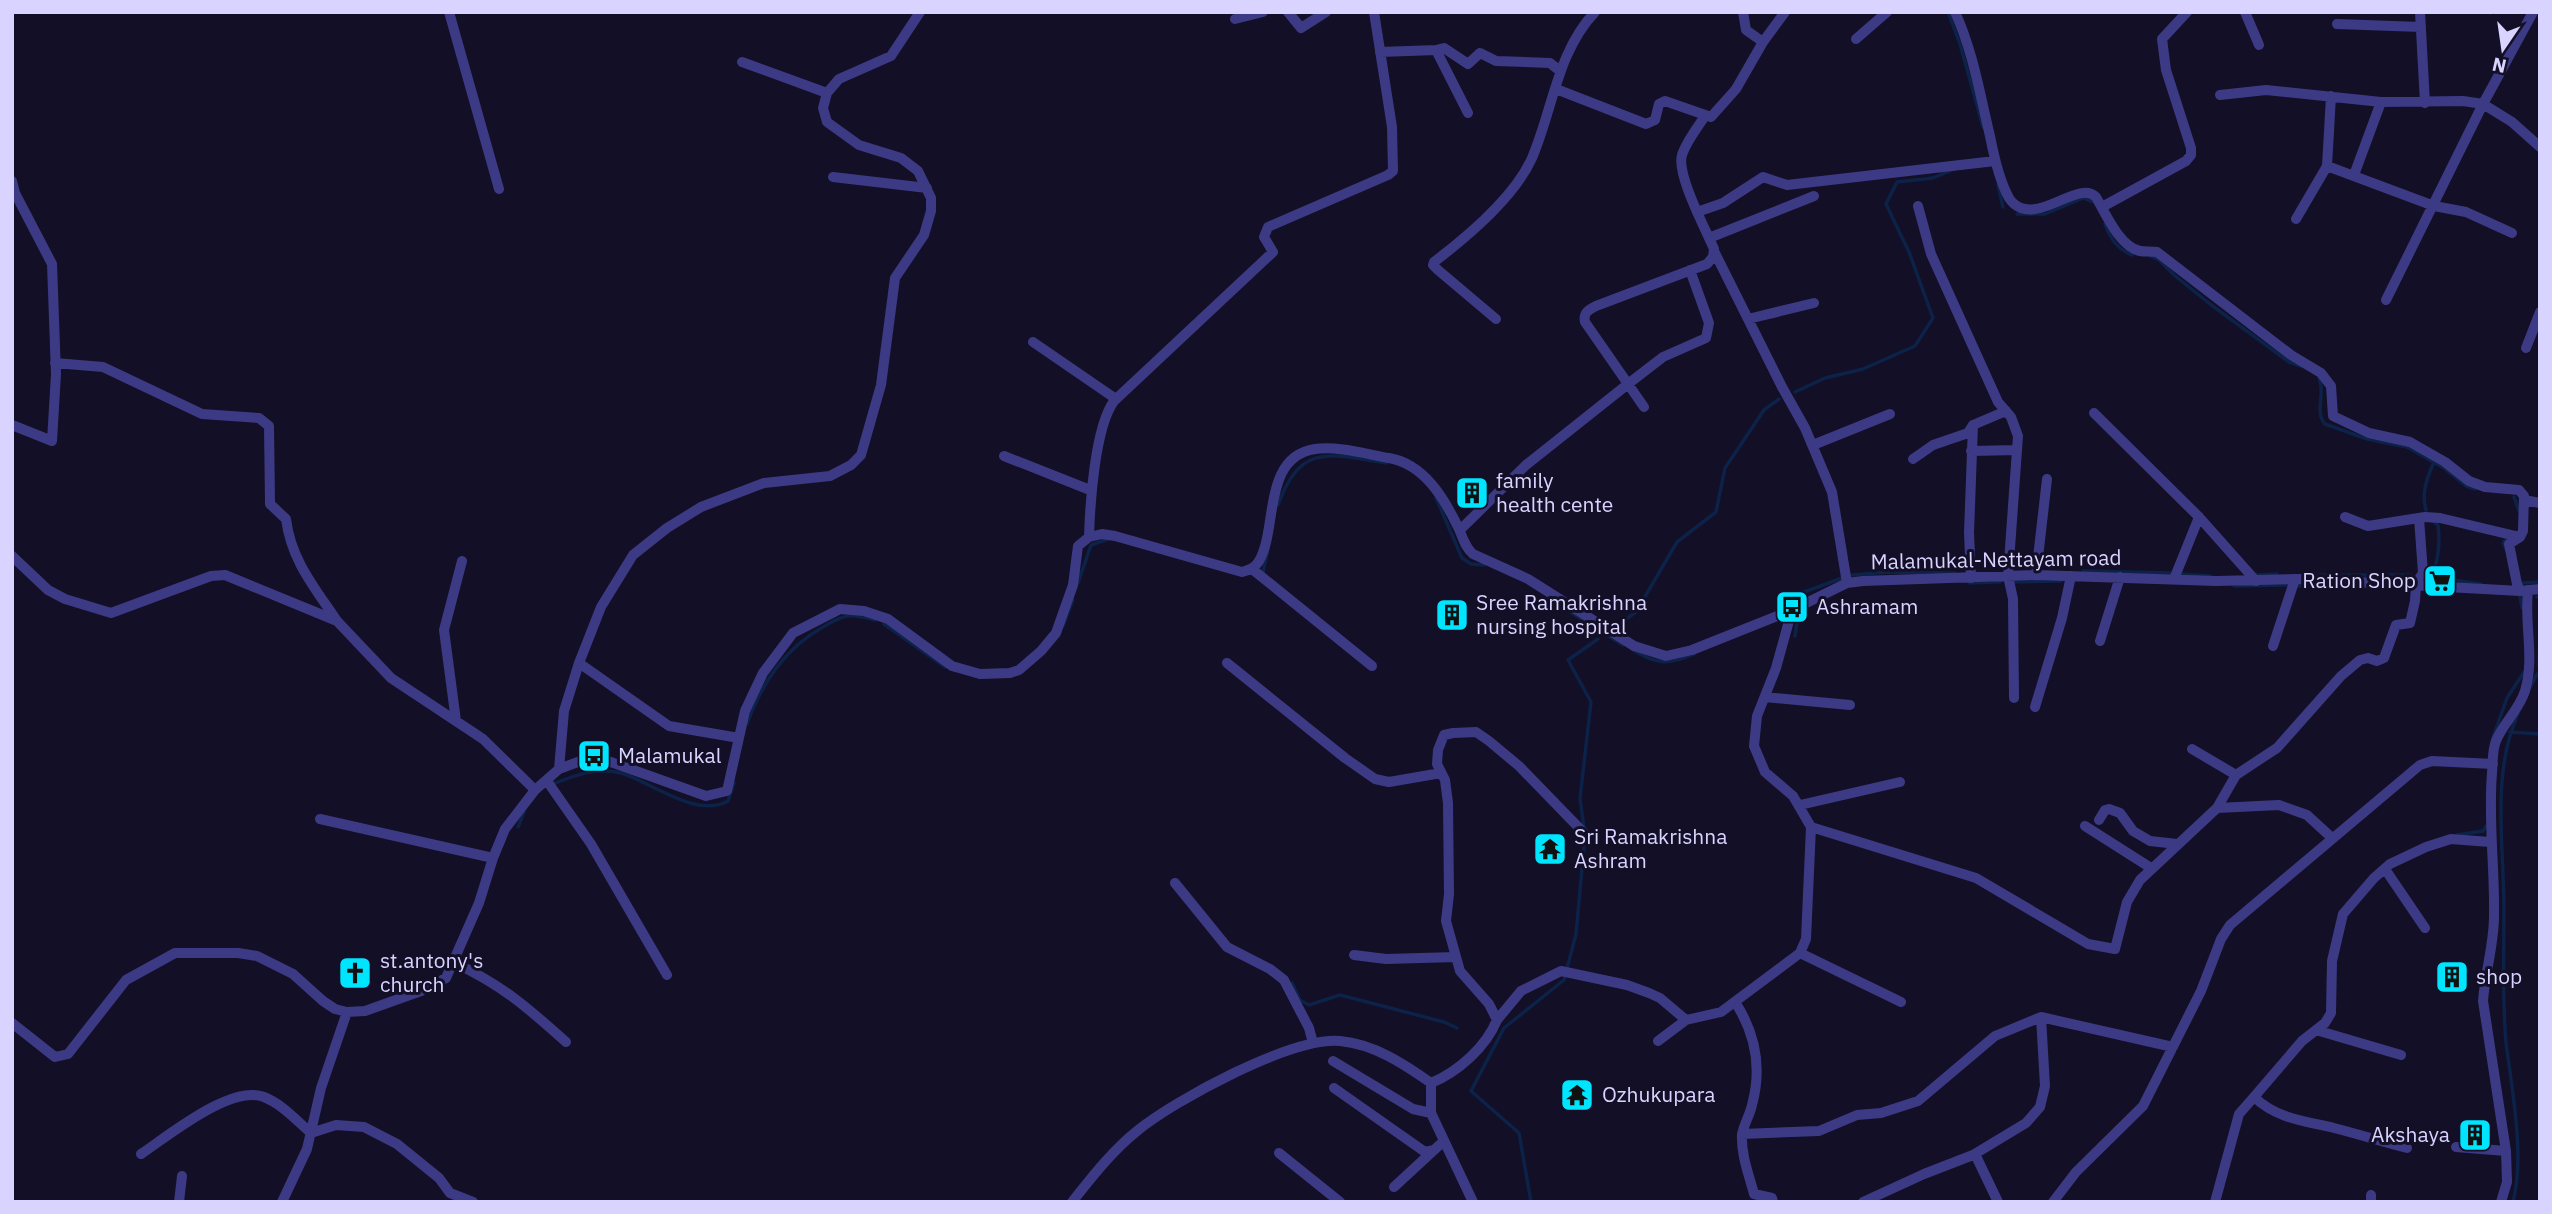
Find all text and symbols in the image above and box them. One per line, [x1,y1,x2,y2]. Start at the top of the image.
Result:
north arrow [2468,14,2538,84]
text: N [2490,52,2509,79]
place label: family health cente [1496,466,1613,518]
building icon: family health cente [1453,474,1491,512]
street label: Malamukal-Nettayam road [1870,543,2122,575]
supermarket icon: Ration Shop [2421,562,2459,600]
place label: Ration Shop [2302,566,2416,594]
place label: Sree Ramakrishna nursing hospital [1476,588,1647,640]
bus stop icon: Ashramam [1773,588,1811,626]
place label: Ashramam [1816,592,1918,620]
building icon: Sree Ramakrishna nursing hospital [1433,596,1471,634]
bus stop icon: Malamukal [575,737,613,775]
place label: Malamukal [618,741,722,769]
place label: Sri Ramakrishna Ashram [1574,822,1727,874]
temple icon: Sri Ramakrishna Ashram [1531,830,1569,868]
place label: st.antony's church [380,946,483,998]
church icon: st.antony's church [336,954,374,992]
building icon: shop [2433,958,2471,996]
place label: shop [2476,962,2522,990]
temple icon: Ozhukupara [1558,1076,1596,1114]
place label: Ozhukupara [1602,1080,1715,1108]
building icon: Akshaya [2456,1116,2494,1154]
place label: Akshaya [2371,1120,2450,1148]

